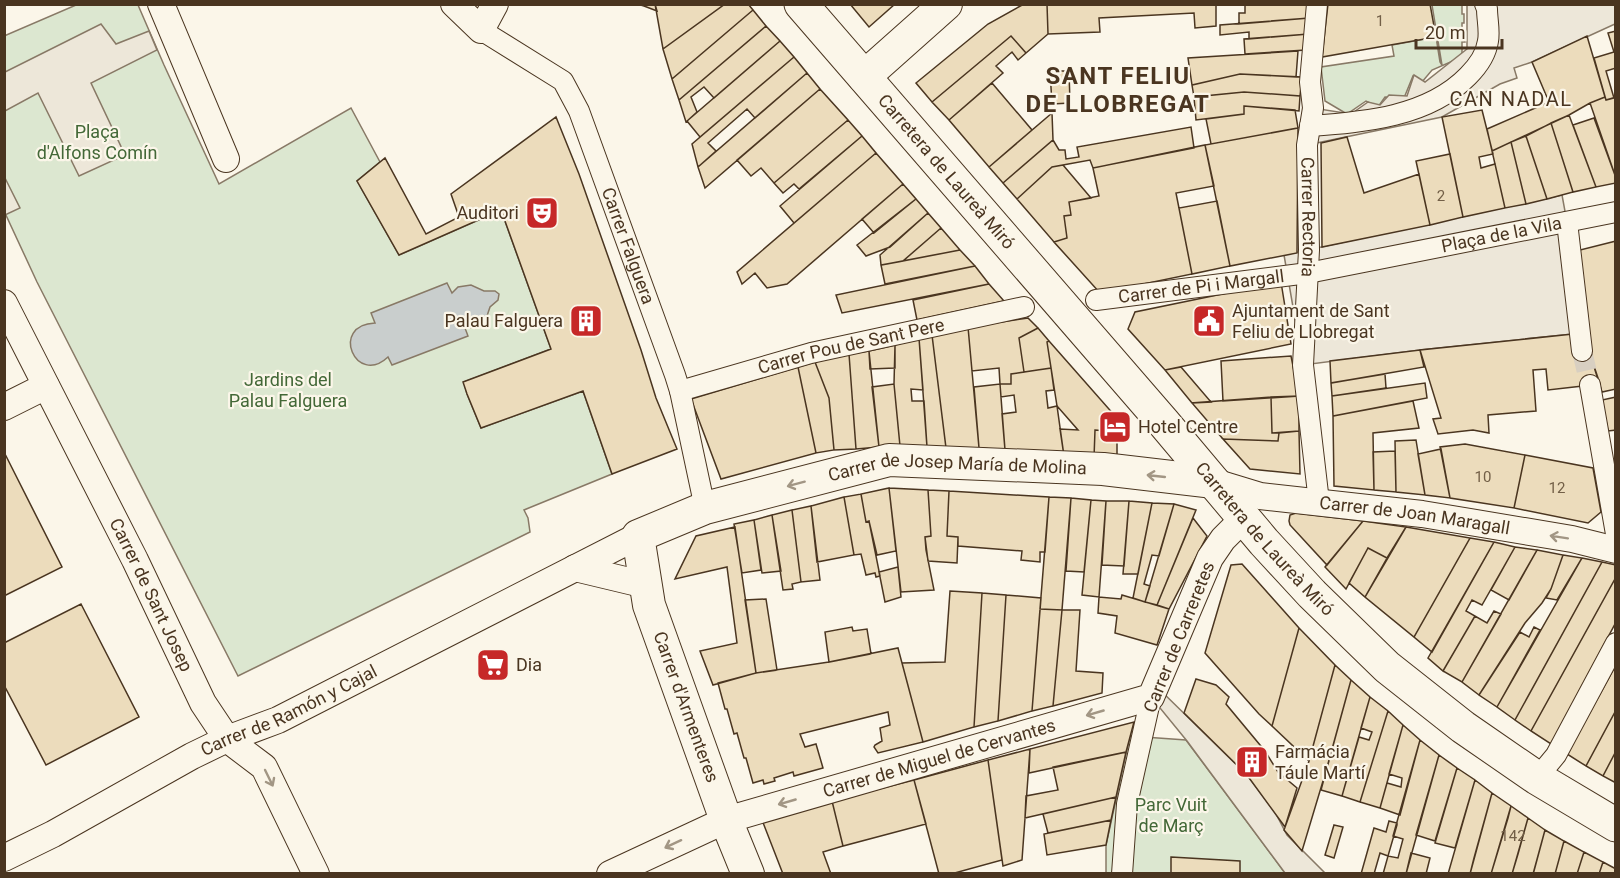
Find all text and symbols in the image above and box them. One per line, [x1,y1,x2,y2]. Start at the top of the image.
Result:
house number: 1 [1376,12,1384,30]
scale bar [1416,12,1502,50]
text: 20 m [1425,22,1465,43]
district label: SANT FELIU DE LLOBREGAT [1026,62,1210,118]
district label: CAN NADAL [1449,87,1573,111]
street label: Carretera de Laureà Miró [874,90,1020,253]
park label: Plaça d'Alfons Comín [37,121,157,163]
street label: Carrer Rectoria [1297,157,1320,278]
street label: Carrer Falguera [598,184,659,307]
house number: 2 [1437,187,1445,205]
theatre icon: Auditori [524,195,560,231]
place label: Auditori [456,202,519,223]
street label: Plaça de la Vila [1440,212,1563,256]
street label: Carrer de Pi i Margall [1117,265,1285,307]
place label: Ajuntament de Sant Feliu de Llobregat [1232,300,1390,342]
building icon: Palau Falguera [568,303,604,339]
public building icon: Ajuntament de Sant Feliu de Llobregat [1191,303,1227,339]
place label: Palau Falguera [444,310,563,331]
street label: Carrer Pou de Sant Pere [755,314,946,378]
park label: Jardins del Palau Falguera [229,369,347,411]
hotel icon: Hotel Centre [1097,409,1133,445]
place label: Hotel Centre [1138,416,1238,437]
street label: Carrer de Josep María de Molina [826,449,1087,485]
street label: Carretera de Laureà Miró [1191,458,1339,620]
house number: 10 [1475,468,1491,486]
one-way arrow [1146,470,1166,481]
one-way arrow [787,478,806,490]
house number: 12 [1549,479,1565,497]
street label: Carrer de Joan Maragall [1318,492,1512,538]
street label: Carrer de Sant Josep [105,515,198,675]
one-way arrow [1549,531,1569,542]
street label: Carrer de Carreretes [1139,558,1218,715]
street label: Carrer d'Armenteres [649,628,724,785]
supermarket icon: Dia [475,647,511,683]
place label: Dia [516,654,542,675]
street label: Carrer de Ramón y Cajal [197,660,380,760]
one-way arrow [1086,708,1105,719]
street label: Carrer de Miguel de Cervantes [820,714,1058,801]
place label: Farmácia Táule Martí [1275,741,1366,783]
building icon: Farmácia Táule Martí [1234,744,1270,780]
one-way arrow [264,768,276,786]
park label: Parc Vuit de Març [1135,794,1207,836]
one-way arrow [778,797,797,808]
house number: 142 [1500,827,1526,845]
one-way arrow [665,839,683,851]

